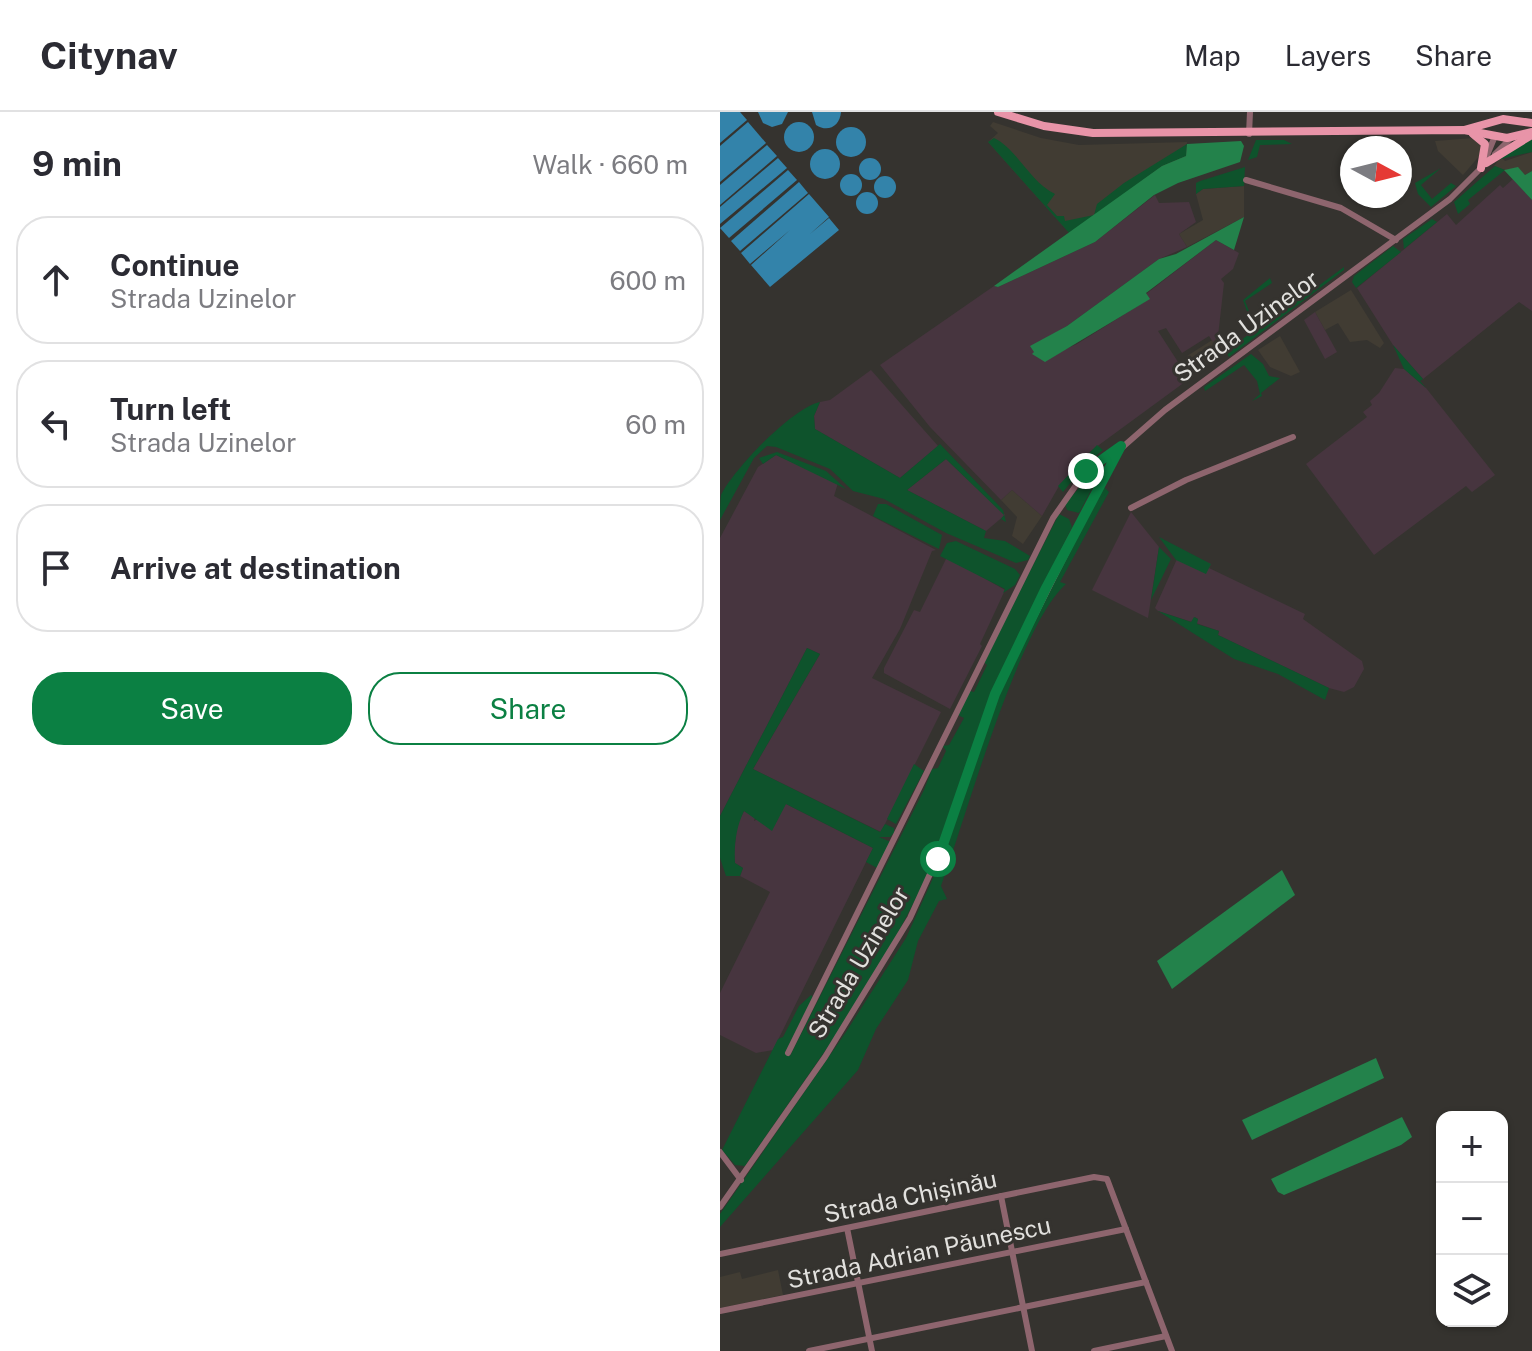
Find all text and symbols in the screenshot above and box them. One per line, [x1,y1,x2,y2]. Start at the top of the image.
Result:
text: Citynav [40,33,178,78]
text: Map [1184,39,1241,72]
text: Layers [1285,39,1371,72]
text: Share [1415,39,1492,72]
north arrow [1340,136,1412,208]
text: 9 min [32,144,122,184]
text: Walk · 660 m [532,149,688,180]
text: Continue [110,247,240,283]
icon: ahead [34,258,78,302]
street label: Strada Uzinelor [1168,264,1324,388]
text: 600 m [610,265,686,296]
text: Strada Uzinelor [110,283,296,314]
text: Turn left [110,391,231,427]
icon: left [34,402,78,446]
text: 60 m [625,409,686,440]
text: Strada Uzinelor [110,427,296,458]
route end [1068,453,1104,489]
icon: arrive [34,546,78,590]
text: Arrive at destination [110,550,401,586]
button: Save [32,672,352,745]
button: Share [368,672,688,745]
route start [920,841,956,877]
street label: Strada Uzinelor [802,881,914,1043]
map controls [1436,1111,1508,1327]
button: + [1436,1111,1508,1183]
street label: Strada Chișinău [821,1164,999,1228]
button: − [1436,1183,1508,1255]
street label: Strada Adrian Păunescu [785,1210,1053,1294]
button: layers [1436,1255,1508,1327]

